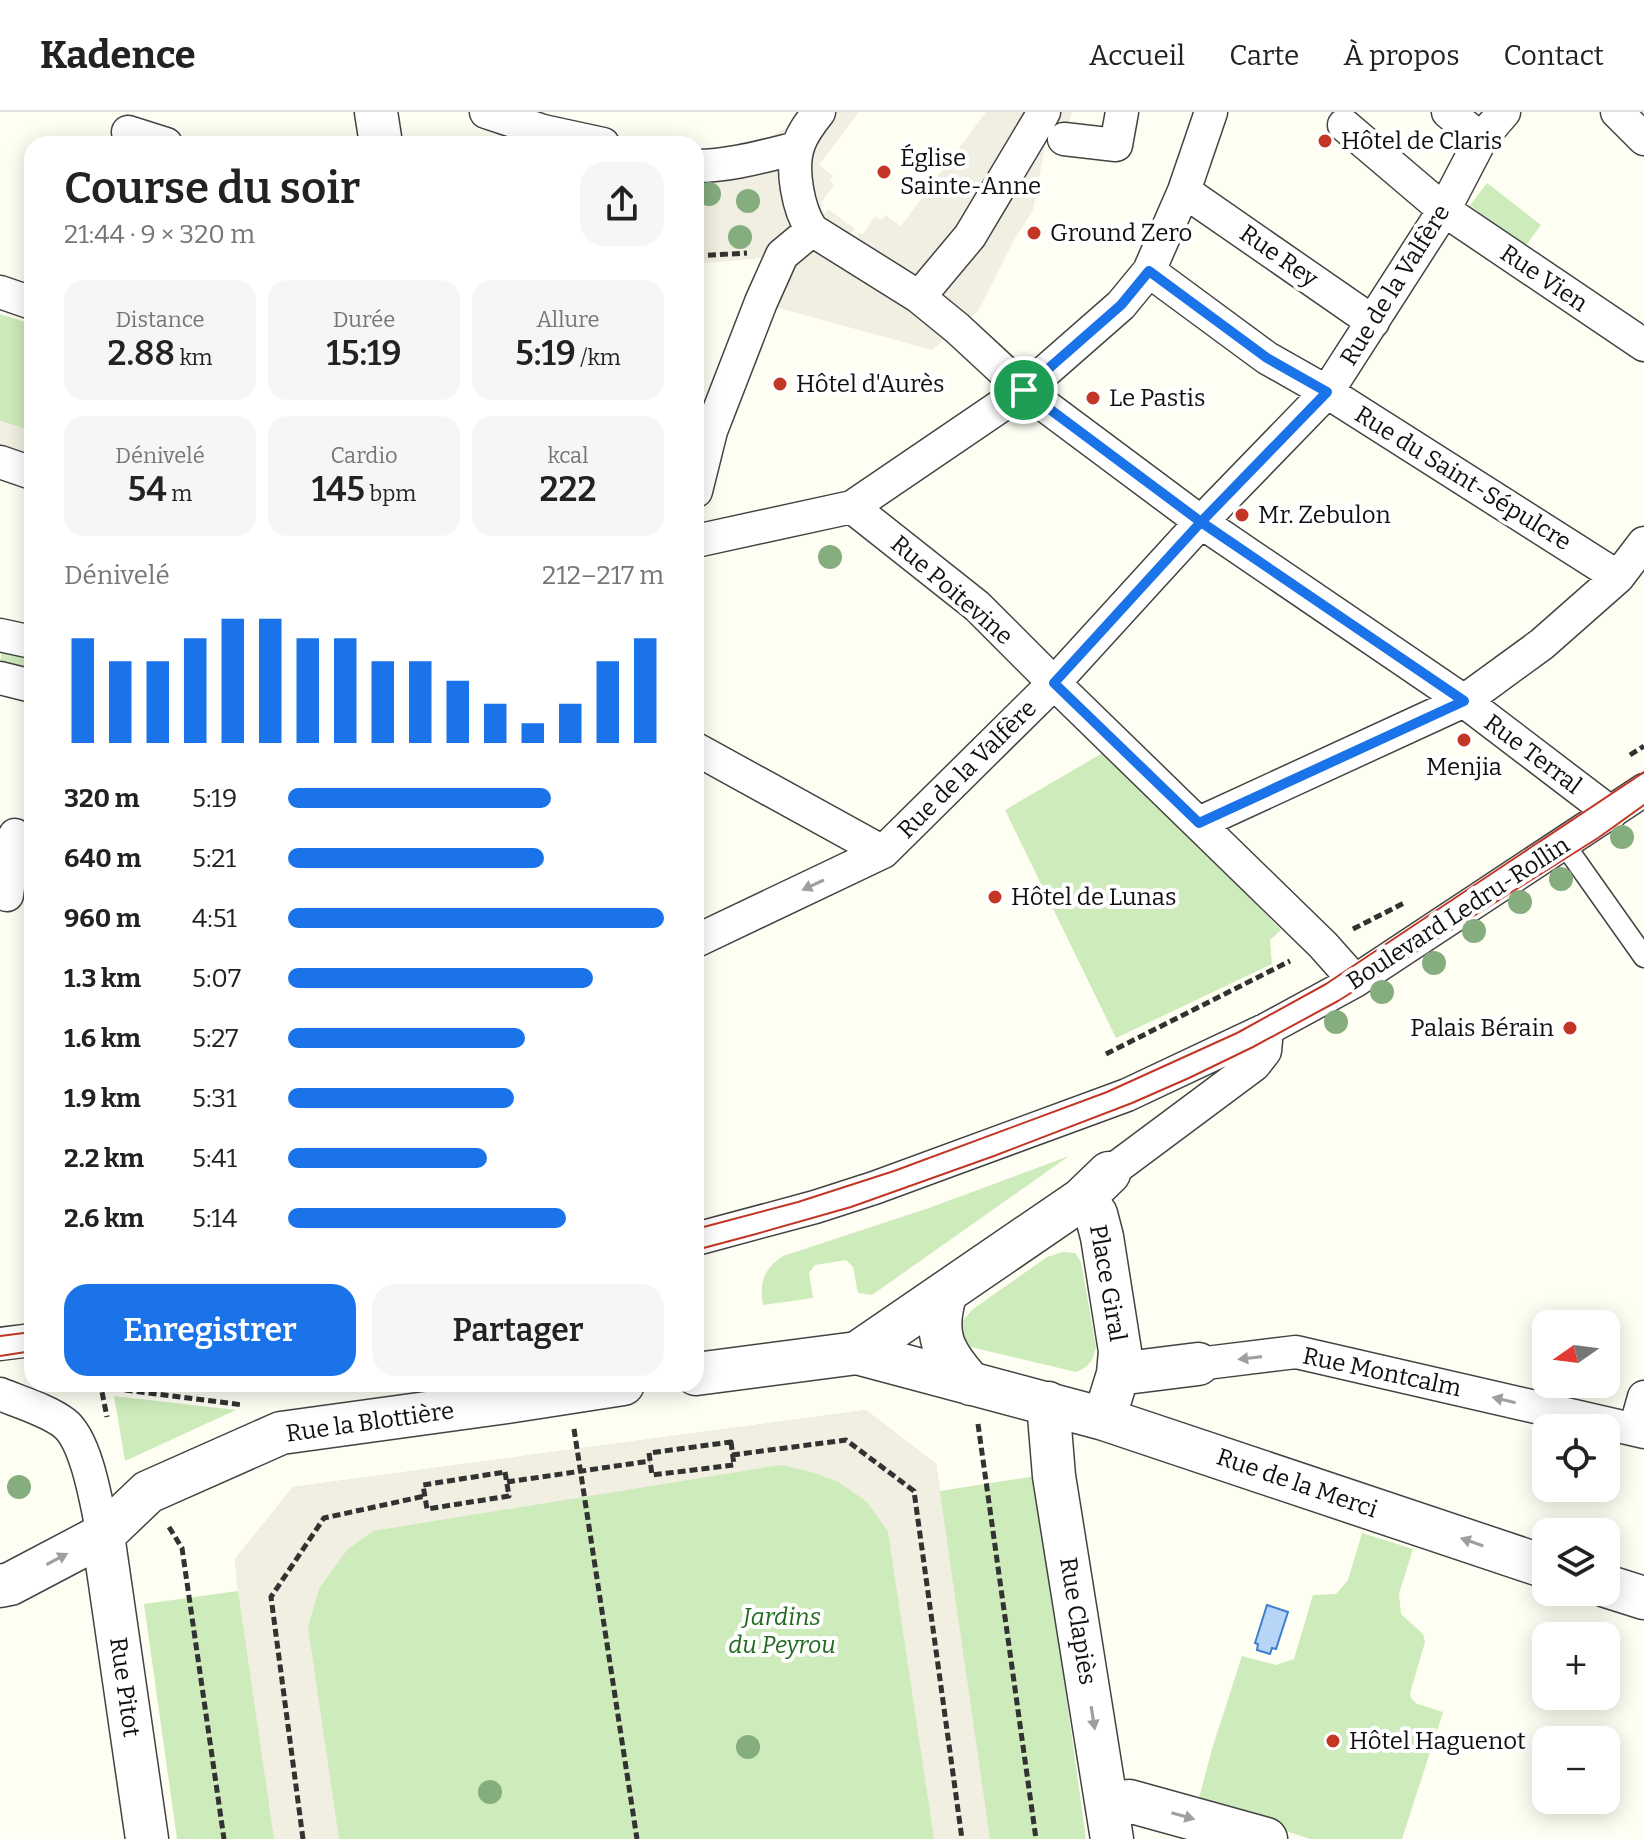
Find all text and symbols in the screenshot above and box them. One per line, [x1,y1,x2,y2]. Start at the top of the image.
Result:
text: Kadence [40,32,196,78]
text: Accueil [1089,39,1185,72]
text: Carte [1229,39,1299,72]
text: À propos [1343,39,1460,72]
text: Contact [1504,39,1604,72]
place label: Hôtel de Claris [1341,127,1502,155]
marker: Hôtel de Claris [1316,132,1334,150]
place label: Église Sainte-Anne [900,143,1041,200]
text: Course du soir [64,162,360,215]
button: share [580,162,664,246]
marker: Église Sainte-Anne [875,163,893,181]
street label: Rue de la Valfère [1334,200,1456,370]
text: 21:44 · 9 × 320 m [64,219,255,250]
place label: Ground Zero [1050,219,1192,247]
street label: Rue Rey [1235,219,1324,293]
marker: Ground Zero [1025,224,1043,242]
street label: Rue Vien [1495,239,1593,317]
text: Distance [115,306,205,333]
text: Durée [333,306,395,333]
text: Allure [537,306,599,333]
text: 2.88 [107,333,175,374]
text: 15:19 [327,333,401,374]
text: 5:19 [515,333,576,374]
text: km [175,344,213,371]
text: /km [576,344,621,371]
pin [990,356,1058,424]
icon: arrive [1002,368,1046,412]
place label: Hôtel d'Aurès [796,370,945,398]
marker: Hôtel d'Aurès [771,375,789,393]
place label: Le Pastis [1109,384,1206,412]
marker: Le Pastis [1084,389,1102,407]
street label: Rue du Saint-Sépulcre [1350,400,1576,556]
text: Dénivelé [115,442,205,469]
text: Cardio [330,442,398,469]
text: kcal [548,442,588,469]
text: 54 [128,469,167,510]
text: 145 [312,469,365,510]
text: 222 [540,469,596,510]
text: m [167,480,192,507]
text: bpm [365,480,416,507]
place label: Mr. Zebulon [1258,501,1391,529]
marker: Mr. Zebulon [1233,506,1251,524]
street label: Rue Poitevine [885,530,1019,650]
text: Dénivelé [64,560,170,591]
text: 212–217 m [542,560,664,591]
street label: Rue de la Valfère [892,694,1042,844]
street label: Rue Terral [1479,708,1587,800]
marker: Menjia [1455,731,1473,749]
place label: Menjia [1426,753,1502,781]
text: 320 m [64,783,140,814]
text: 5:19 [192,783,237,814]
street label: Boulevard Ledru-Rollin [1341,831,1575,995]
text: 640 m [64,843,141,874]
text: 5:21 [192,843,236,874]
one-way arrow [801,878,824,892]
place label: Hôtel de Lunas [1011,883,1176,911]
marker: Hôtel de Lunas [986,888,1004,906]
text: 960 m [64,903,141,934]
text: 4:51 [192,903,237,934]
text: 1.3 km [64,963,141,994]
text: 5:07 [192,963,241,994]
place label: Palais Bérain [1410,1014,1554,1042]
marker: Palais Bérain [1561,1019,1579,1037]
text: 1.6 km [64,1023,141,1054]
text: 5:27 [192,1023,238,1054]
text: 1.9 km [64,1083,141,1114]
text: 5:31 [192,1083,237,1114]
text: 2.2 km [64,1143,144,1174]
text: 5:41 [192,1143,237,1174]
text: 2.6 km [64,1203,144,1234]
text: 5:14 [192,1203,237,1234]
street label: Place Giral [1084,1222,1132,1344]
button: Enregistrer [64,1284,356,1376]
button: Partager [372,1284,664,1376]
north arrow [1532,1310,1620,1398]
map controls [1532,1310,1620,1814]
street label: Rue Montcalm [1300,1342,1464,1402]
one-way arrow [1237,1351,1262,1364]
one-way arrow [1492,1393,1517,1405]
street label: Rue la Blottière [284,1396,456,1448]
button: locate [1532,1414,1620,1502]
street label: Rue de la Merci [1213,1442,1381,1524]
button: layers [1532,1518,1620,1606]
one-way arrow [1460,1535,1484,1547]
one-way arrow [46,1553,68,1567]
street label: Rue Clapiès [1054,1555,1102,1687]
park label: Jardins du Peyrou [728,1603,836,1659]
button: + [1532,1622,1620,1710]
street label: Rue Pitot [104,1635,146,1739]
one-way arrow [1087,1706,1100,1731]
button: − [1532,1726,1620,1814]
place label: Hôtel Haguenot [1349,1727,1526,1755]
marker: Hôtel Haguenot [1324,1732,1342,1750]
one-way arrow [1171,1810,1195,1823]

